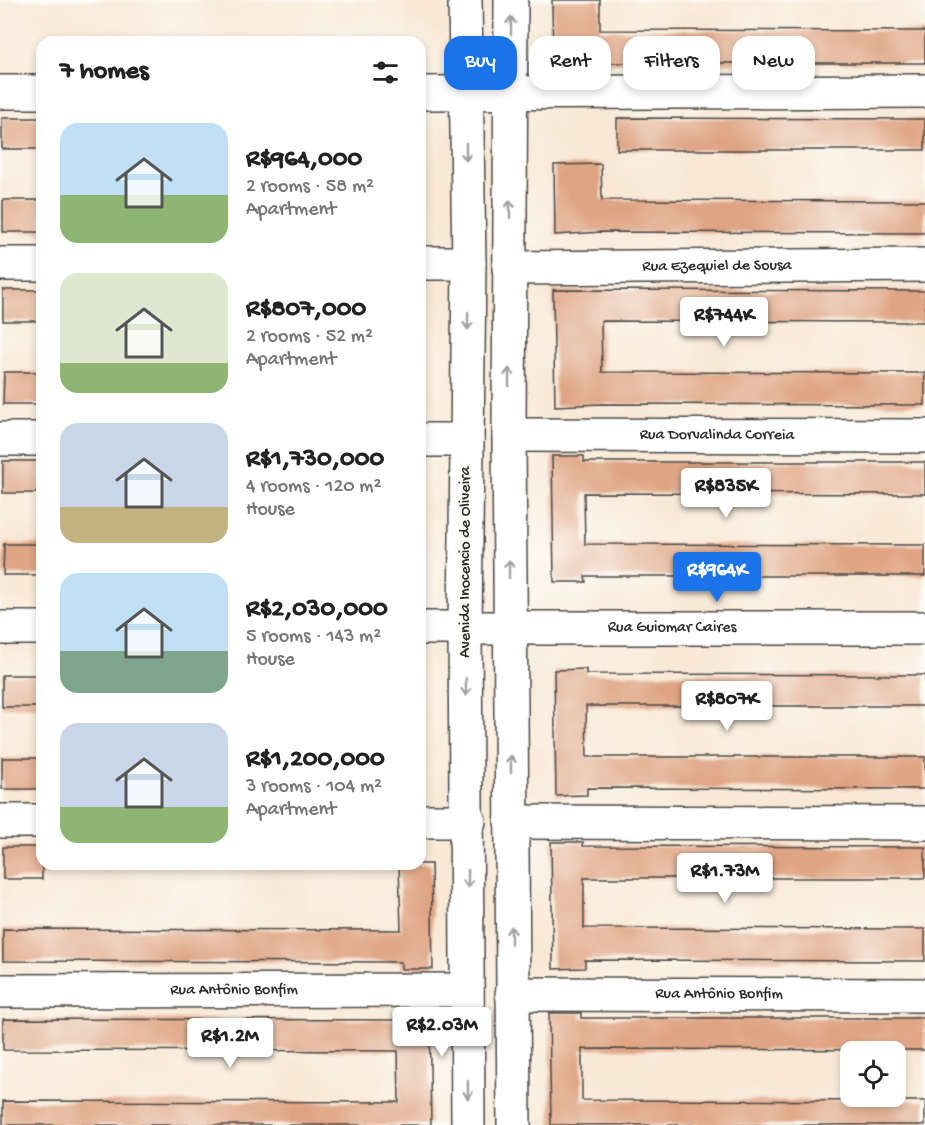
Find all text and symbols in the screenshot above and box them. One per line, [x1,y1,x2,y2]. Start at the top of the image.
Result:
one-way arrow [505,16,517,36]
chip: Buy [444,36,517,90]
chip: Rent [529,36,611,90]
chip: Filters [623,36,720,90]
chip: New [732,36,815,90]
icon: filters [369,56,402,89]
text: 7 homes [60,57,149,88]
one-way arrow [460,141,472,161]
text: R$964,000 [246,145,362,176]
icon: home [108,147,180,219]
text: 2 rooms · 58 m² [246,176,374,199]
text: Apartment [246,199,336,222]
one-way arrow [504,200,516,220]
street label: Rua Ezequiel de Sousa [642,256,793,277]
text: R$807,000 [246,295,366,326]
icon: home [108,297,180,369]
pin: R$744K [675,297,773,348]
text: R$744K [694,305,754,328]
one-way arrow [462,311,474,331]
text: 2 rooms · 52 m² [246,326,373,349]
text: Apartment [246,349,336,372]
one-way arrow [503,367,515,387]
street label: Rua Dorvalinda Correia [640,426,795,445]
text: R$1,730,000 [246,445,384,476]
icon: home [108,447,180,519]
street label: Avenida Inocencio de Oliveira [457,465,476,658]
pin: R$835K [677,468,775,519]
text: 4 rooms · 120 m² [246,476,381,499]
text: R$835K [695,476,757,499]
text: House [246,499,295,522]
pin: R$964K [668,552,766,603]
one-way arrow [504,559,515,579]
text: R$964K [687,560,747,583]
text: R$2,030,000 [246,595,388,626]
icon: home [108,597,180,669]
street label: Rua Guiomar Caires [608,619,737,638]
text: 5 rooms · 143 m² [246,626,381,649]
text: House [246,649,295,672]
one-way arrow [460,677,472,697]
pin: R$807K [678,681,776,732]
text: R$807K [695,689,759,712]
text: R$1,200,000 [246,745,385,776]
icon: home [108,747,180,819]
one-way arrow [505,754,517,774]
text: 3 rooms · 104 m² [246,776,382,799]
text: Apartment [246,799,336,822]
pin: R$1.73M [670,853,780,904]
text: R$1.73M [691,861,759,884]
one-way arrow [462,869,474,889]
one-way arrow [506,926,517,946]
street label: Rua Antônio Bonfim [170,981,298,1000]
street label: Rua Antônio Bonfim [655,985,783,1004]
pin: R$2.03M [387,1007,497,1058]
text: R$2.03M [406,1015,478,1038]
pin: R$1.2M [181,1018,279,1069]
text: R$1.2M [201,1026,259,1049]
map controls [840,1041,906,1107]
button: locate [840,1041,906,1107]
one-way arrow [462,1080,474,1100]

